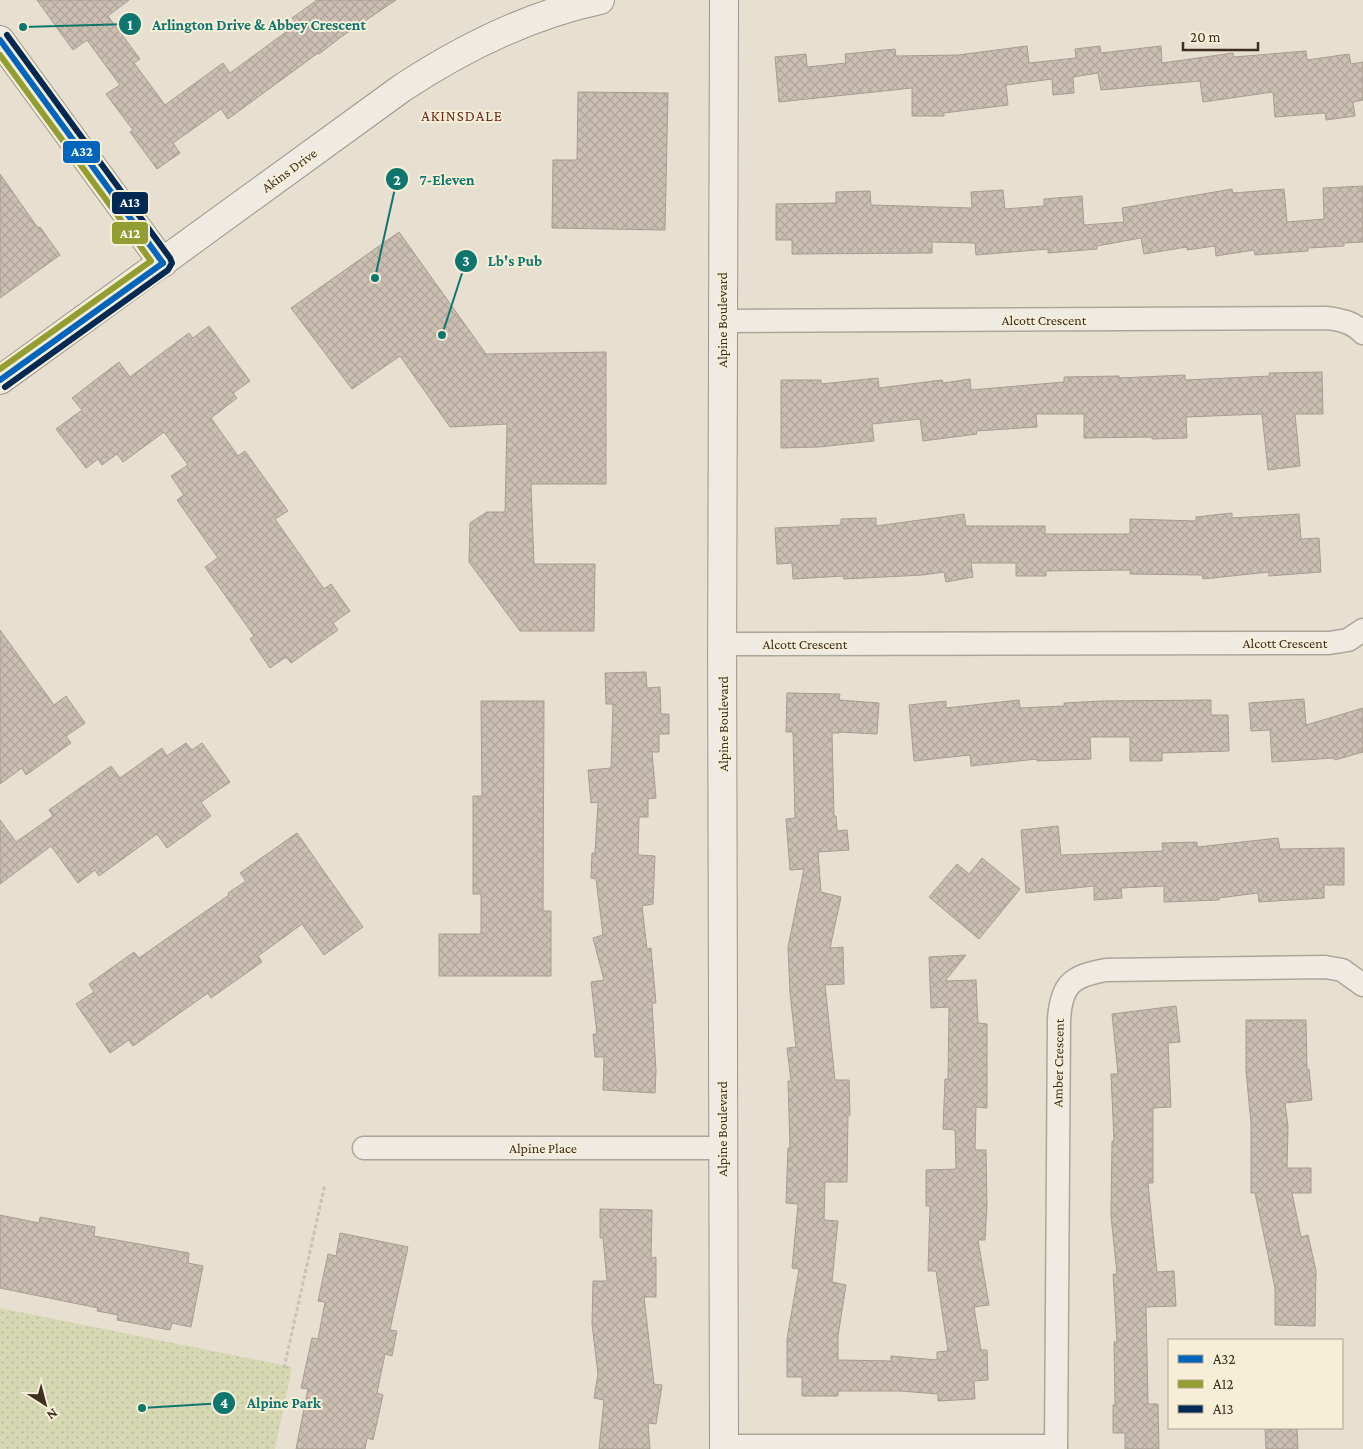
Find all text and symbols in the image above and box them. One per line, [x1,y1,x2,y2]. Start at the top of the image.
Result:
callout: Arlington Drive & Abbey Crescent [117,9,376,39]
text: 1 [127,17,133,33]
text: Arlington Drive & Abbey Crescent [151,17,366,33]
scale bar [1183,20,1258,52]
text: 20 m [1190,29,1221,45]
district label: AKINSDALE [421,108,503,124]
line badge: A32 [62,140,101,164]
text: A32 [70,143,93,159]
street label: Akins Drive [258,145,320,195]
callout: 7-Eleven [385,164,485,194]
text: 2 [393,172,401,188]
text: 7-Eleven [419,172,475,188]
line badge: A13 [111,191,149,215]
text: A13 [119,194,140,210]
line badge: A12 [111,221,149,245]
text: A12 [119,225,140,241]
callout: Lb's Pub [453,246,553,276]
text: 3 [462,253,470,269]
text: Lb's Pub [488,253,542,269]
street label: Alpine Boulevard [714,272,730,368]
street label: Alcott Crescent [1002,312,1087,328]
street label: Alcott Crescent [1243,635,1328,651]
street label: Alcott Crescent [763,636,848,652]
street label: Alpine Boulevard [715,676,731,772]
street label: Amber Crescent [1049,1018,1067,1108]
street label: Alpine Boulevard [714,1081,730,1177]
street label: Alpine Place [509,1140,577,1156]
legend [1168,1339,1343,1429]
text: A32 [1213,1351,1236,1367]
text: A12 [1213,1376,1234,1392]
north arrow [20,1379,70,1429]
callout: Alpine Park [212,1388,331,1418]
text: 4 [220,1395,228,1411]
text: Alpine Park [246,1395,322,1411]
text: A13 [1213,1401,1234,1417]
text: N [44,1405,61,1424]

